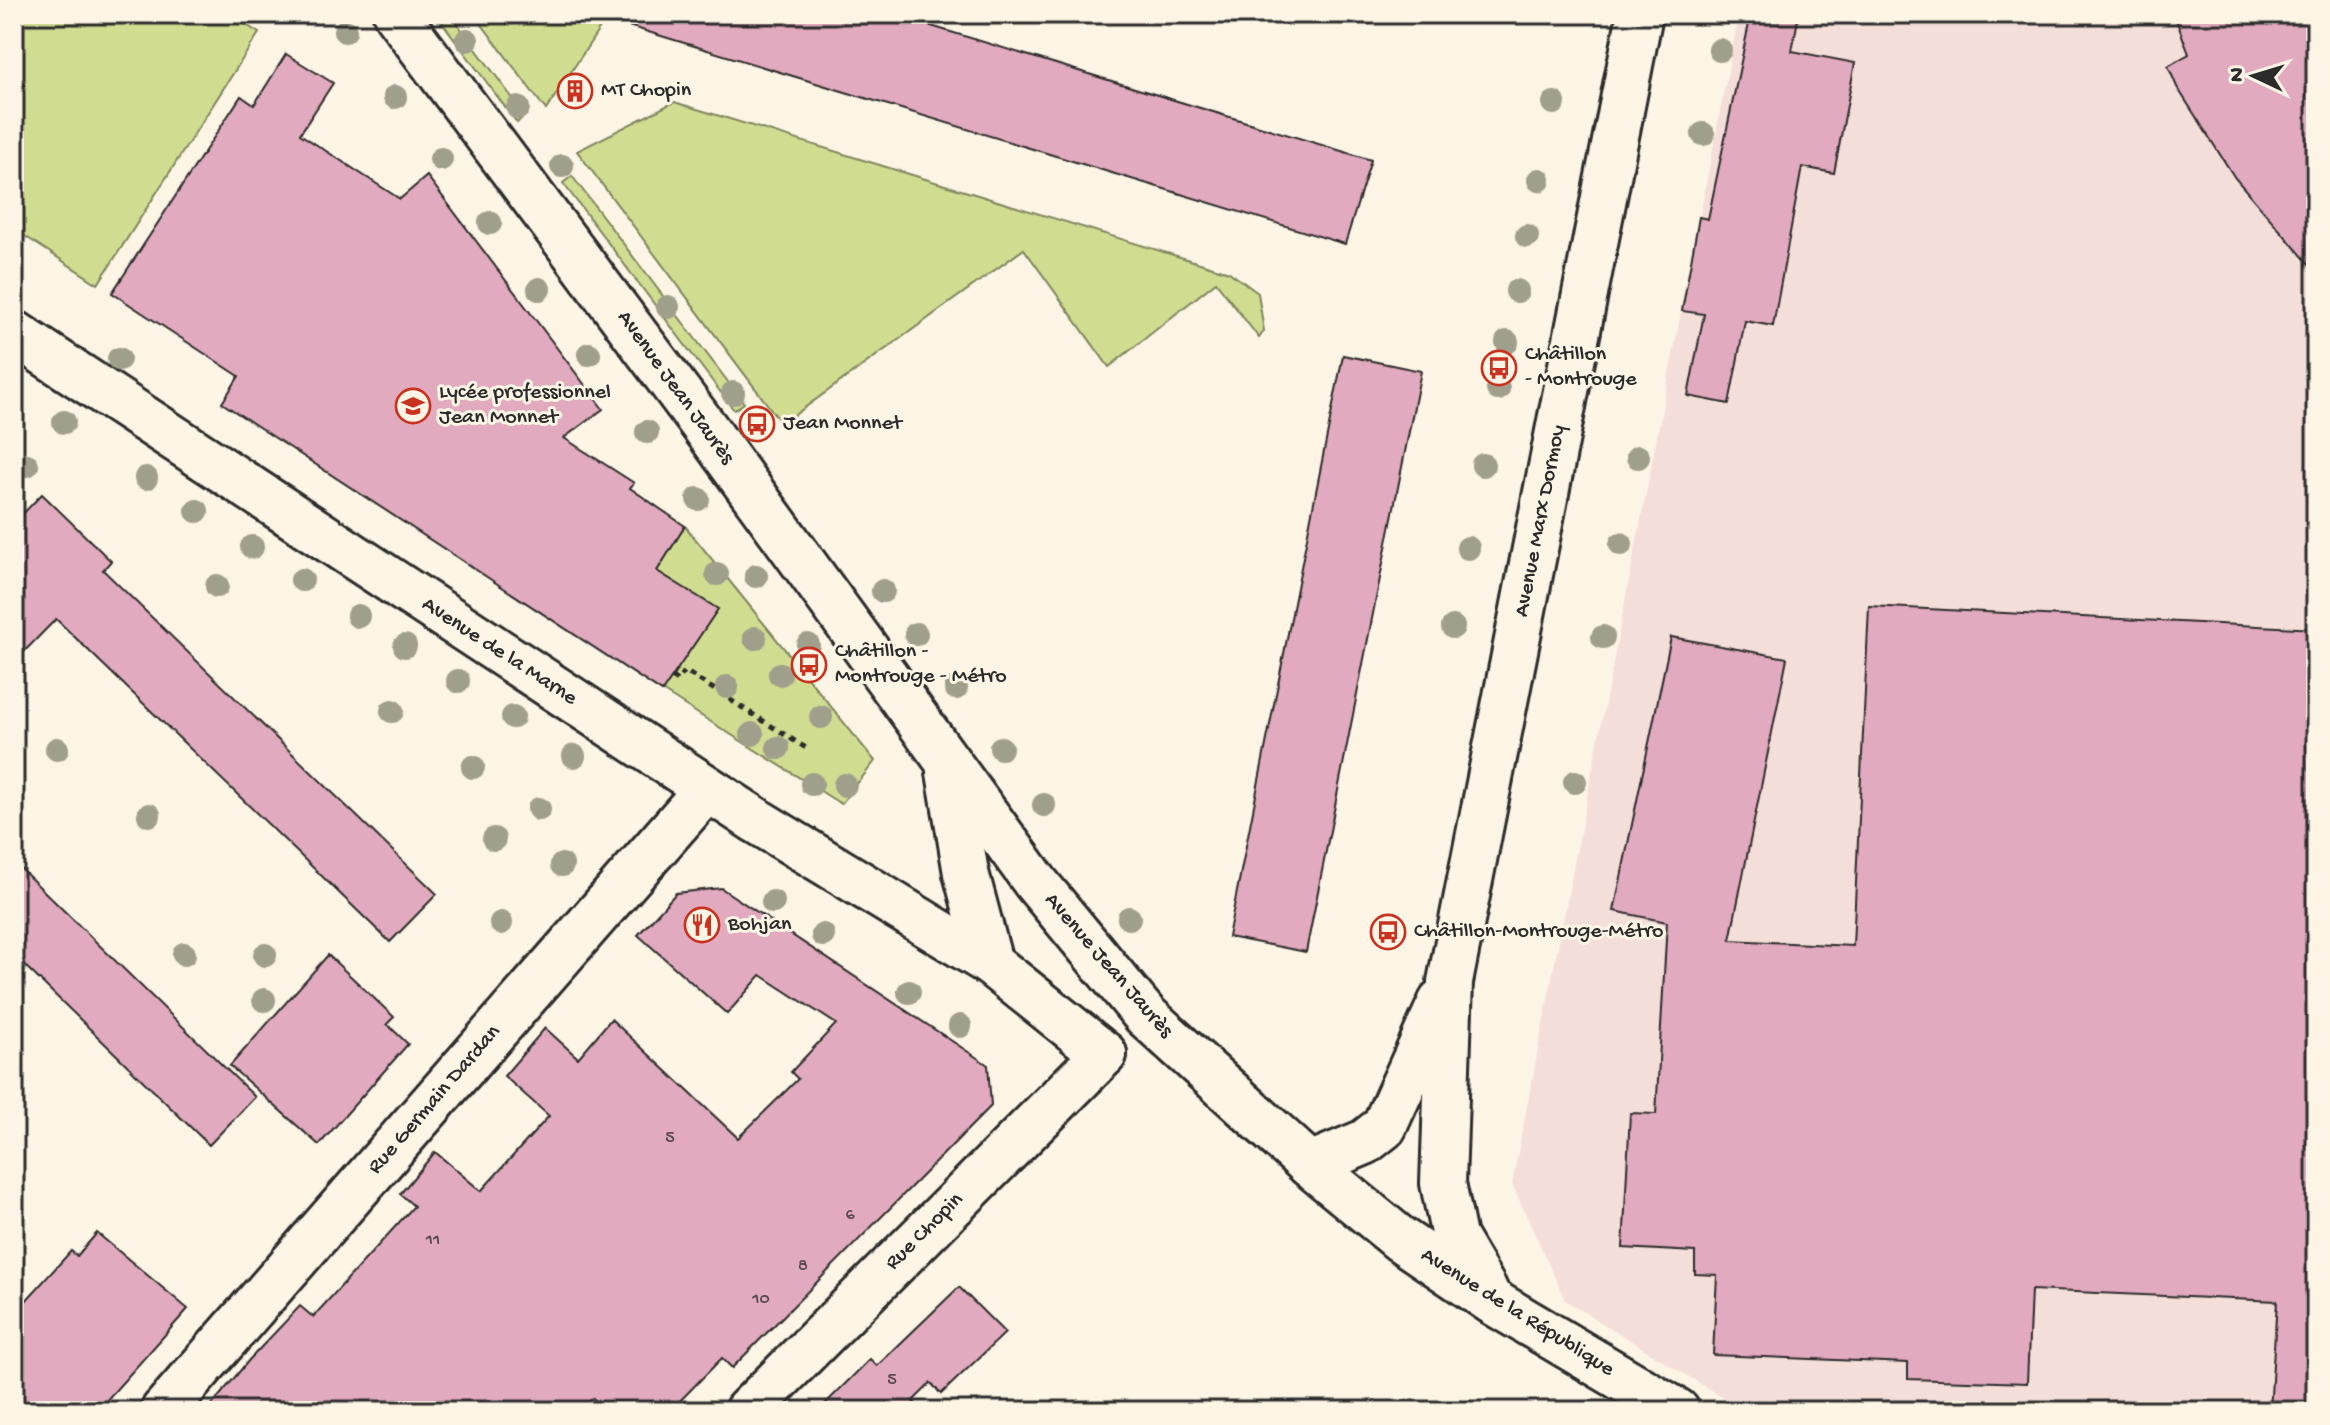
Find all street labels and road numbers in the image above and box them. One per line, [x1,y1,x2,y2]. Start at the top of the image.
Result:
street label: Avenue Jean Jaurès [610,306,740,471]
street label: Avenue Marx Dormoy [1510,423,1572,619]
street label: Avenue de la Marne [416,592,582,712]
street label: Avenue Jean Jaurès [1038,888,1179,1045]
street label: Rue Germain Dardan [363,1020,507,1180]
street label: Rue Chopin [881,1187,970,1276]
street label: Avenue de la République [1415,1243,1619,1383]

